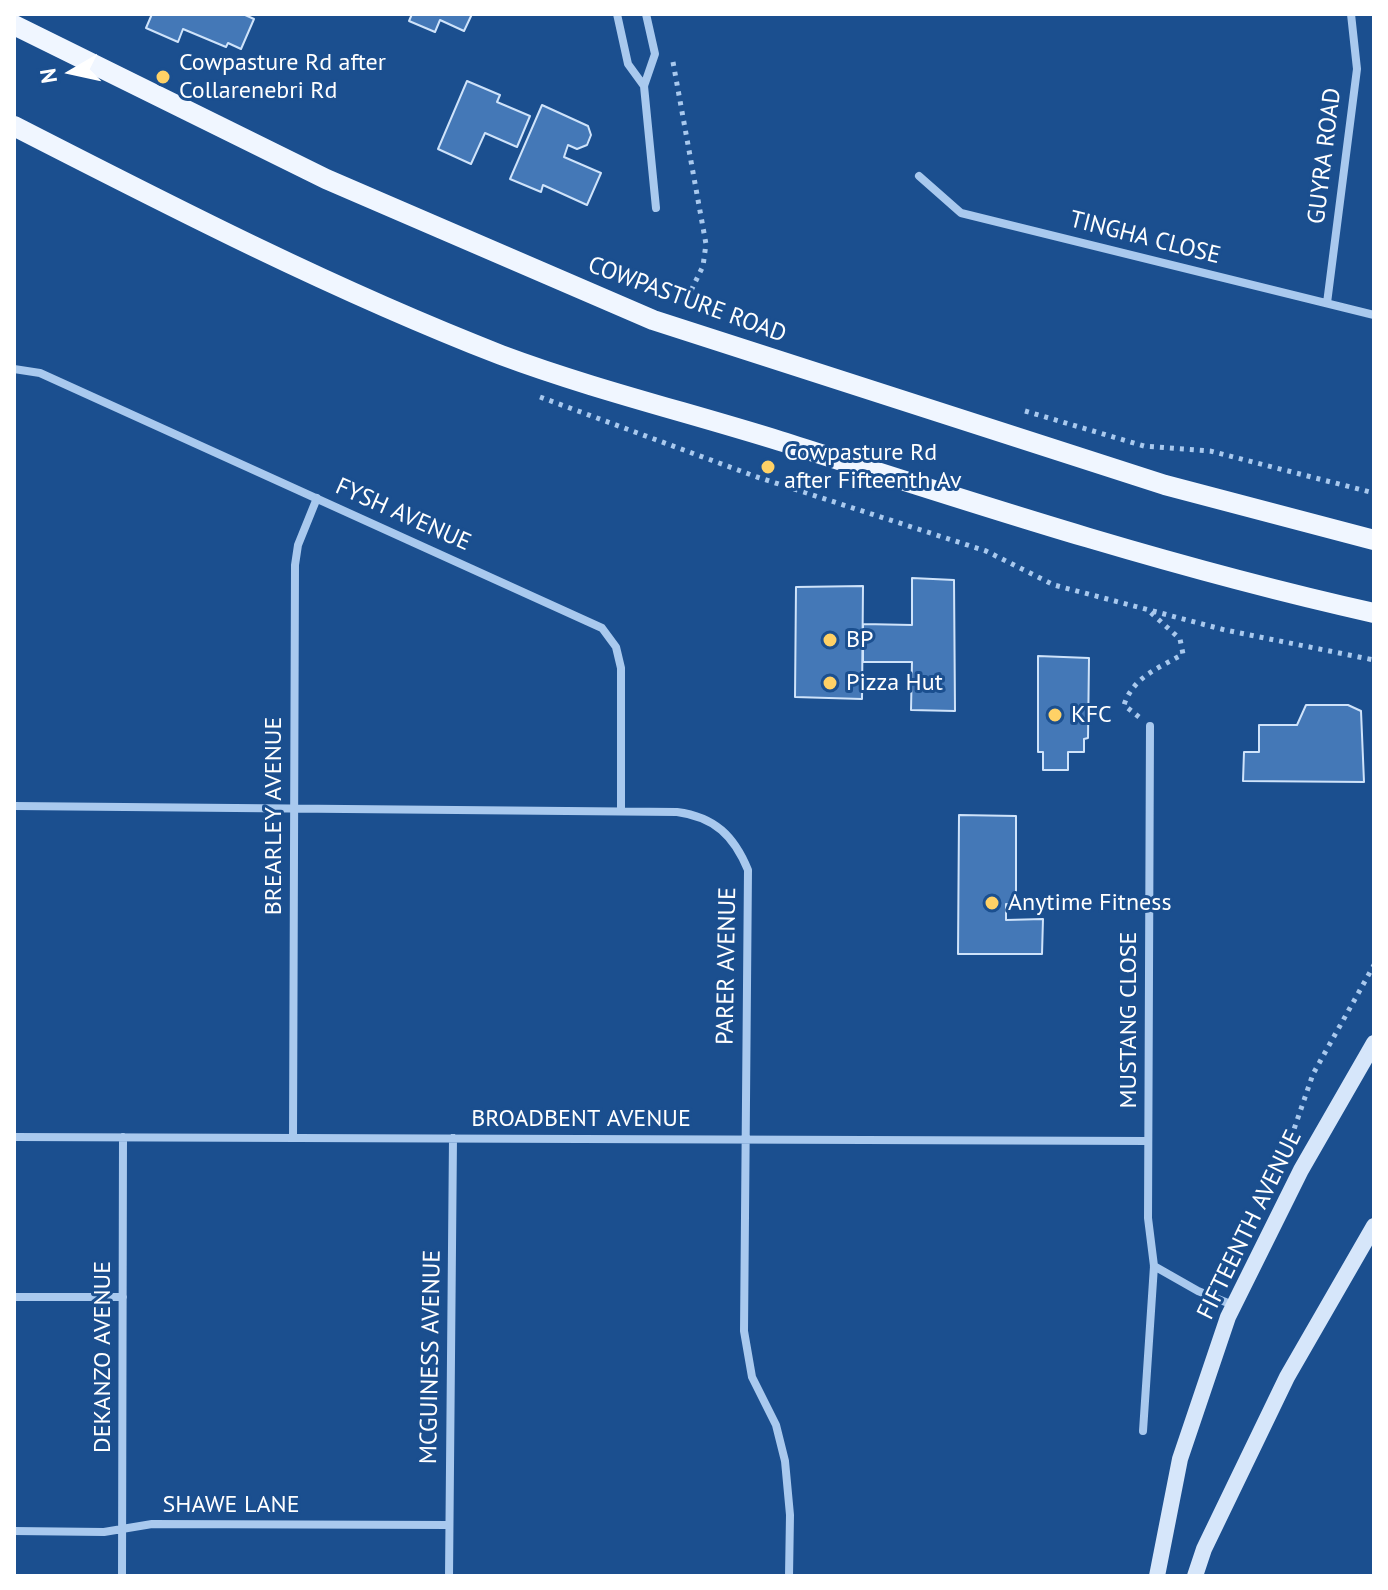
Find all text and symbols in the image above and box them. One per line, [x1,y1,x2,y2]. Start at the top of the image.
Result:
north arrow [32,32,112,112]
place label: Cowpasture Rd after Collarenebri Rd [179,49,386,105]
text: N [33,66,63,85]
marker: Cowpasture Rd after Collarenebri Rd [154,68,172,86]
street label: GUYRA ROAD [1302,86,1348,226]
street label: TINGHA CLOSE [1067,205,1223,271]
street label: COWPASTURE ROAD [584,251,790,349]
place label: Cowpasture Rd after Fifteenth Av [784,439,961,495]
marker: Cowpasture Rd after Fifteenth Av [759,458,777,476]
street label: FYSH AVENUE [331,472,475,558]
place label: BP [846,626,873,654]
marker: BP [821,631,839,649]
place label: Pizza Hut [846,669,943,697]
marker: Pizza Hut [821,674,839,692]
place label: KFC [1071,701,1112,729]
marker: KFC [1046,706,1064,724]
street label: BREARLEY AVENUE [260,717,288,915]
street label: PARER AVENUE [711,887,743,1045]
place label: Anytime Fitness [1008,889,1172,917]
marker: Anytime Fitness [983,894,1001,912]
street label: MUSTANG CLOSE [1115,932,1143,1108]
street label: BROADBENT AVENUE [471,1105,691,1133]
street label: FIFTEENTH AVENUE [1192,1126,1308,1324]
street label: MCGUINESS AVENUE [415,1250,447,1464]
street label: DEKANZO AVENUE [89,1261,117,1453]
street label: SHAWE LANE [163,1491,299,1519]

